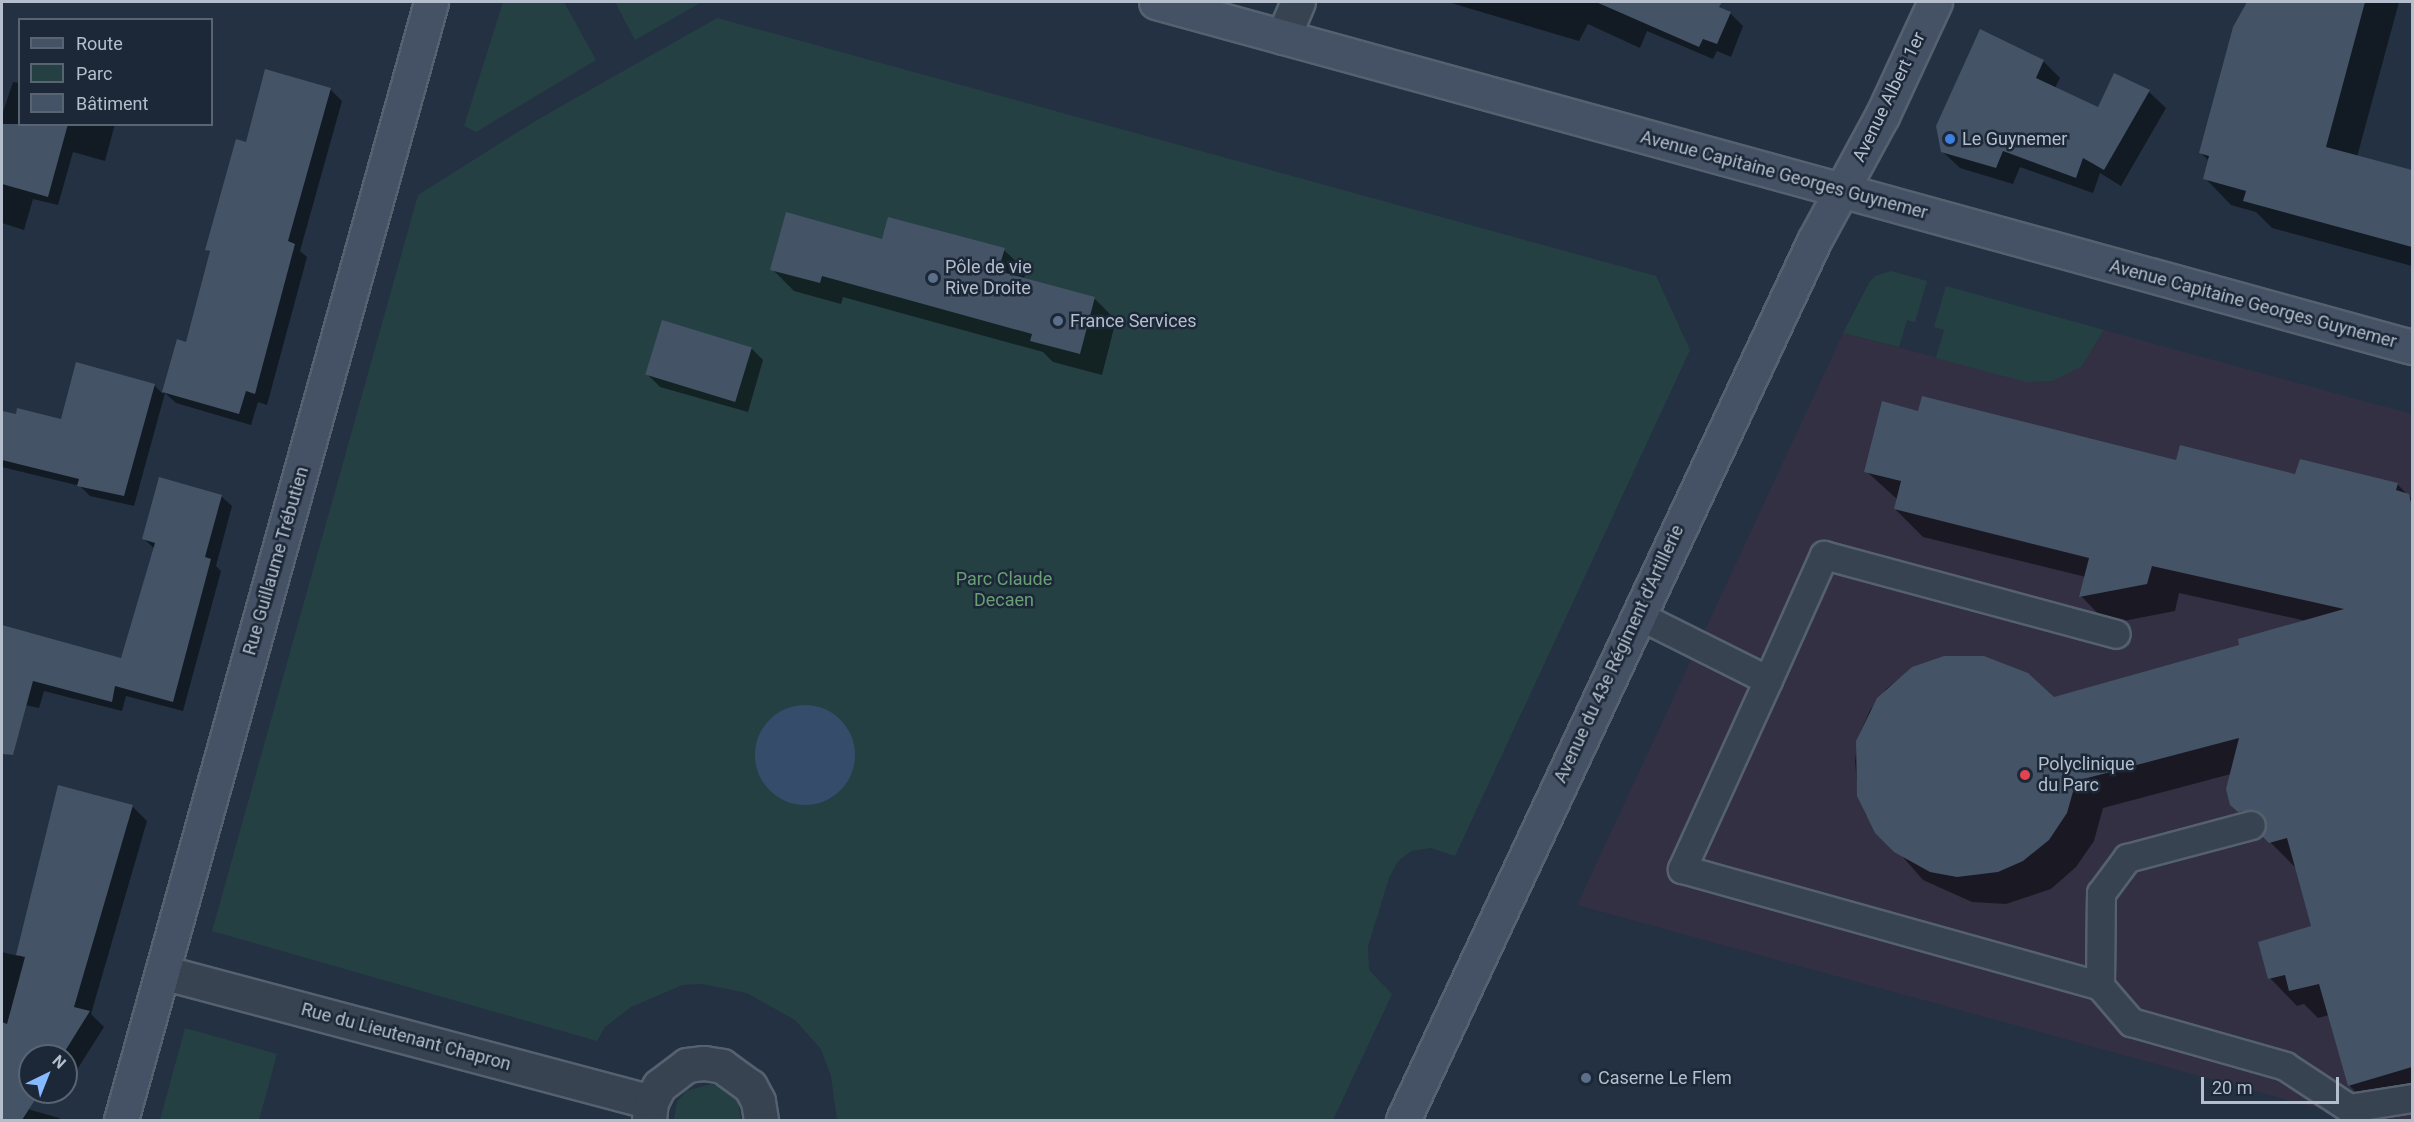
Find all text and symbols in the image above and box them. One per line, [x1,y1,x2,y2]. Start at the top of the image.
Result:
legend [18,18,213,126]
street label: Avenue Albert 1er [1848,29,1930,165]
text: Route [76,33,123,54]
text: Parc [76,63,112,84]
text: Bâtiment [76,93,148,114]
street label: Avenue Capitaine Georges Guynemer [1638,126,1930,224]
place label: Le Guynemer [1962,128,2067,150]
marker: Le Guynemer [1943,132,1957,146]
street label: Avenue Capitaine Georges Guynemer [2107,255,2399,353]
place label: Pôle de vie Rive Droite [945,257,1032,300]
marker: Pôle de vie Rive Droite [926,271,940,285]
place label: France Services [1070,310,1196,332]
marker: France Services [1051,314,1065,328]
street label: Rue Guillaume Trébutien [239,464,313,658]
street label: Avenue du 43e Régiment d'Artillerie [1550,522,1688,786]
park label: Parc Claude Decaen [956,569,1052,612]
place label: Polyclinique du Parc [2038,754,2134,796]
marker: Polyclinique du Parc [2016,766,2034,784]
street label: Rue du Lieutenant Chapron [299,999,513,1075]
north arrow [18,1044,78,1104]
text: N [49,1051,70,1073]
scale bar [2204,1065,2342,1103]
place label: Caserne Le Flem [1598,1067,1732,1089]
marker: Caserne Le Flem [1579,1071,1593,1085]
text: 20 m [2212,1077,2252,1098]

